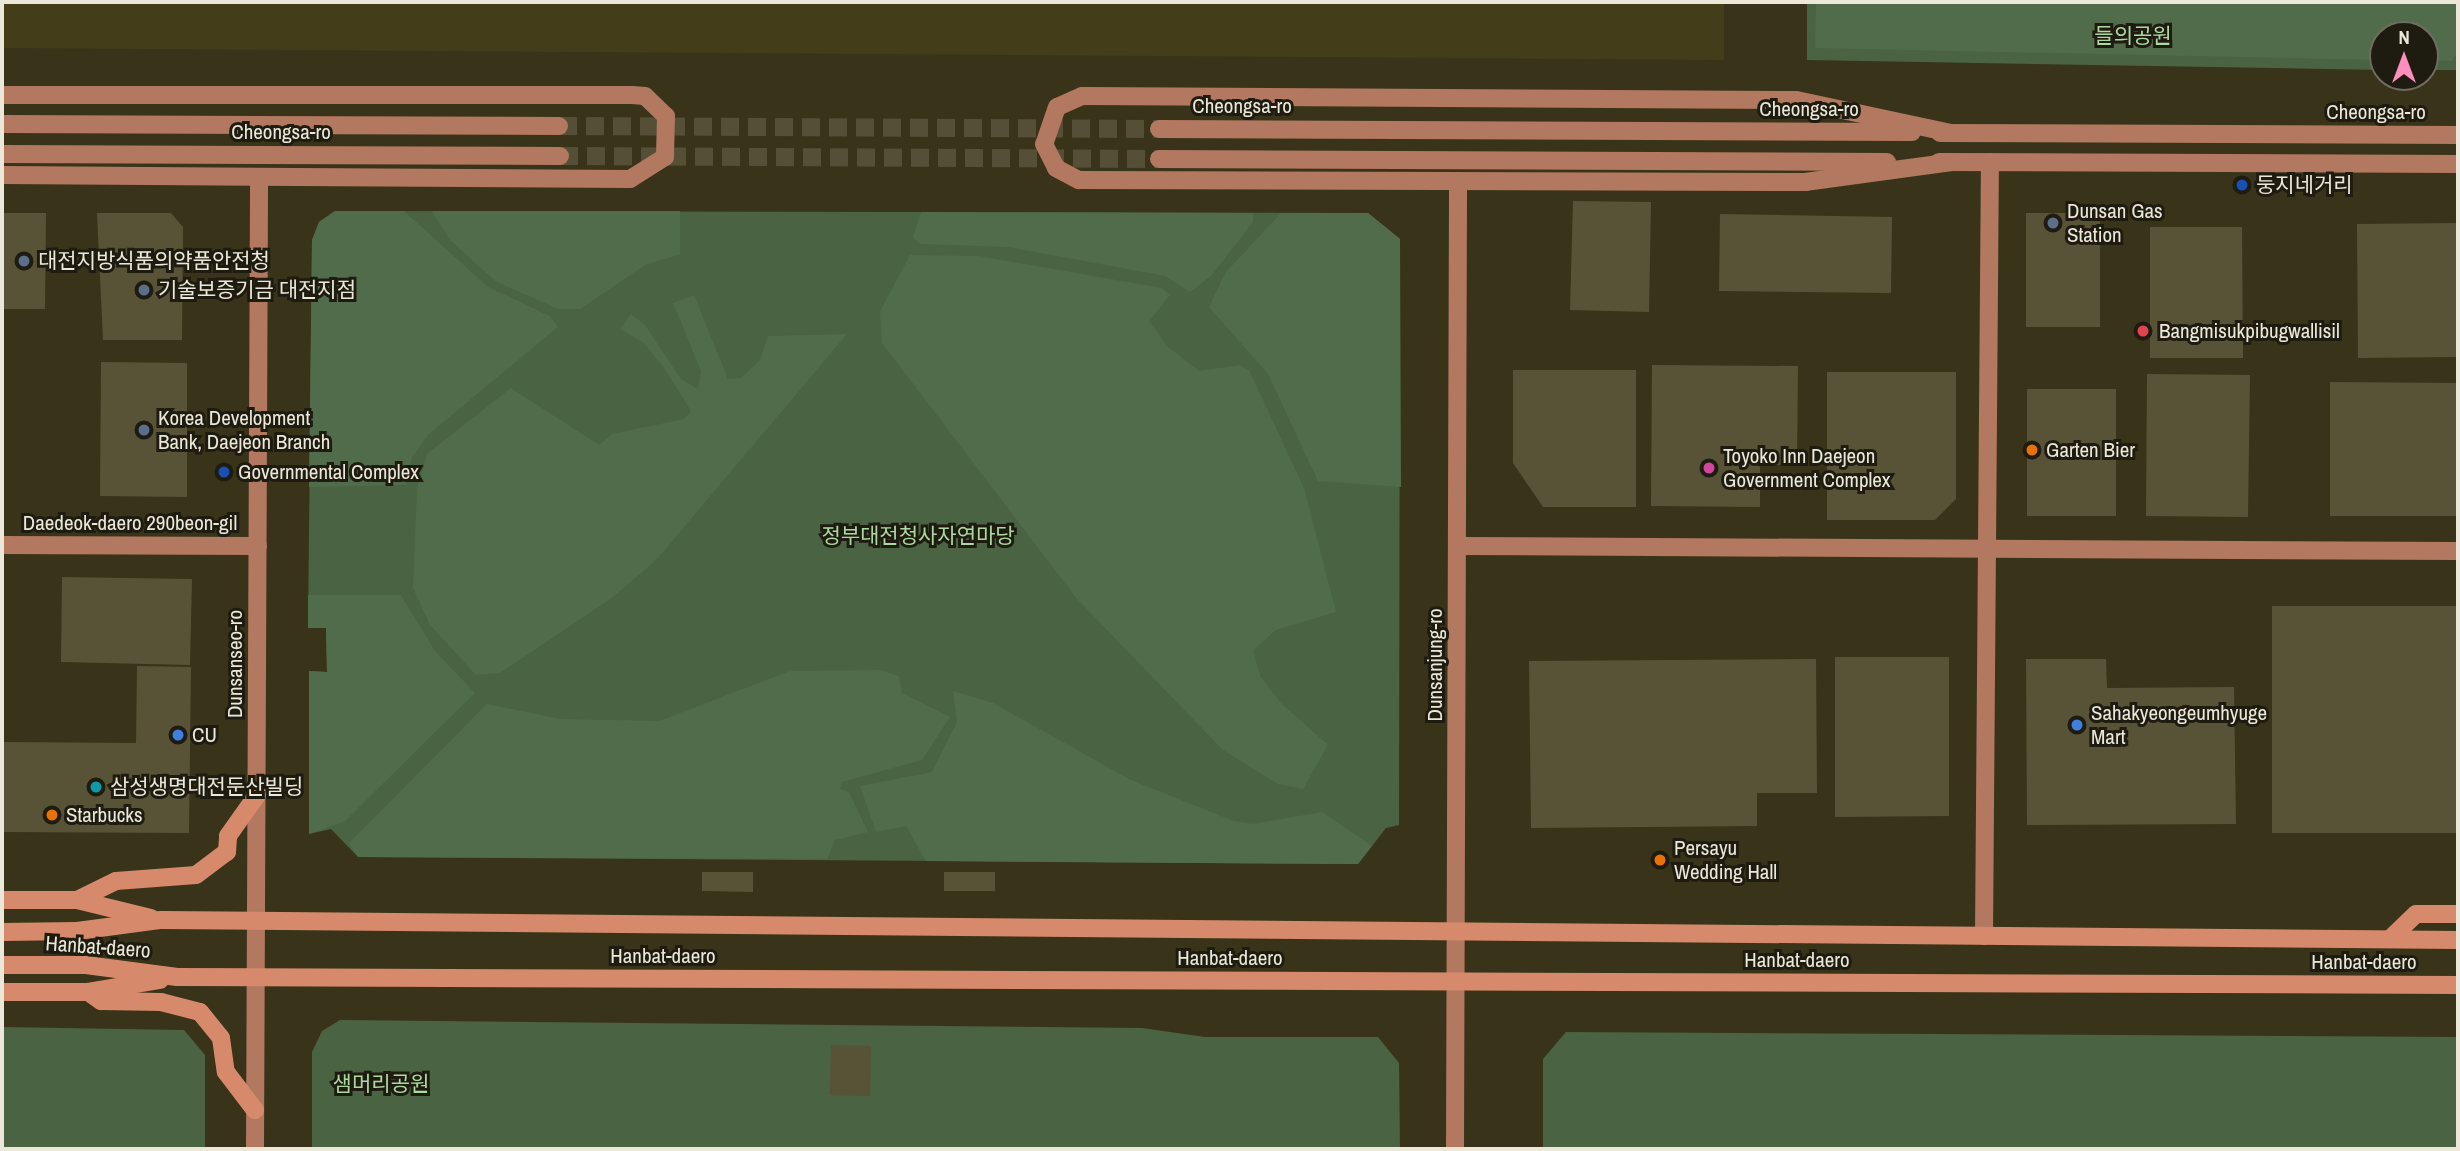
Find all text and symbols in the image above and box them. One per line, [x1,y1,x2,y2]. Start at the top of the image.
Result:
north arrow [2369,21,2439,91]
park label: 들의공원 [2094,23,2172,49]
text: N [2398,24,2410,50]
street label: Cheongsa-ro [1192,93,1292,119]
street label: Cheongsa-ro [1759,96,1859,122]
street label: Cheongsa-ro [2326,99,2426,125]
street label: Cheongsa-ro [231,119,331,145]
place label: 둥지네거리 [2256,172,2353,198]
marker: 둥지네거리 [2234,177,2250,193]
place label: Dunsan Gas Station [2067,198,2163,248]
marker: Dunsan Gas Station [2045,215,2061,231]
place label: 대전지방식품의약품안전청 [38,248,270,274]
marker: 대전지방식품의약품안전청 [16,253,32,269]
place label: 기술보증기금 대전지점 [158,277,356,303]
marker: 기술보증기금 대전지점 [136,282,152,298]
place label: Bangmisukpibugwallisil [2159,318,2340,344]
marker: Bangmisukpibugwallisil [2133,321,2153,341]
place label: Korea Development Bank, Daejeon Branch [158,405,330,455]
marker: Korea Development Bank, Daejeon Branch [136,422,152,438]
place label: Garten Bier [2046,437,2135,463]
marker: Garten Bier [2024,442,2040,458]
place label: Toyoko Inn Daejeon Government Complex [1723,443,1890,493]
place label: Governmental Complex [238,459,419,485]
marker: Toyoko Inn Daejeon Government Complex [1701,460,1717,476]
marker: Governmental Complex [216,464,232,480]
street label: Daedeok-daero 290beon-gil [23,510,237,536]
park label: 정부대전청사자연마당 [821,523,1015,549]
street label: Dunsanjung-ro [1422,609,1448,721]
street label: Dunsanseo-ro [222,610,248,718]
place label: Sahakyeongeumhyuge Mart [2091,700,2267,750]
marker: Sahakyeongeumhyuge Mart [2069,717,2085,733]
place label: CU [192,722,217,748]
marker: CU [170,727,186,743]
place label: 삼성생명대전둔산빌딩 [110,774,303,800]
marker: 삼성생명대전둔산빌딩 [88,779,104,795]
place label: Starbucks [66,802,143,828]
marker: Starbucks [44,807,60,823]
place label: Persayu Wedding Hall [1674,835,1777,885]
marker: Persayu Wedding Hall [1652,852,1668,868]
street label: Hanbat-daero [45,931,151,963]
street label: Hanbat-daero [610,943,716,969]
street label: Hanbat-daero [1177,945,1283,971]
street label: Hanbat-daero [1744,947,1850,973]
street label: Hanbat-daero [2311,949,2417,975]
park label: 샘머리공원 [333,1071,429,1097]

